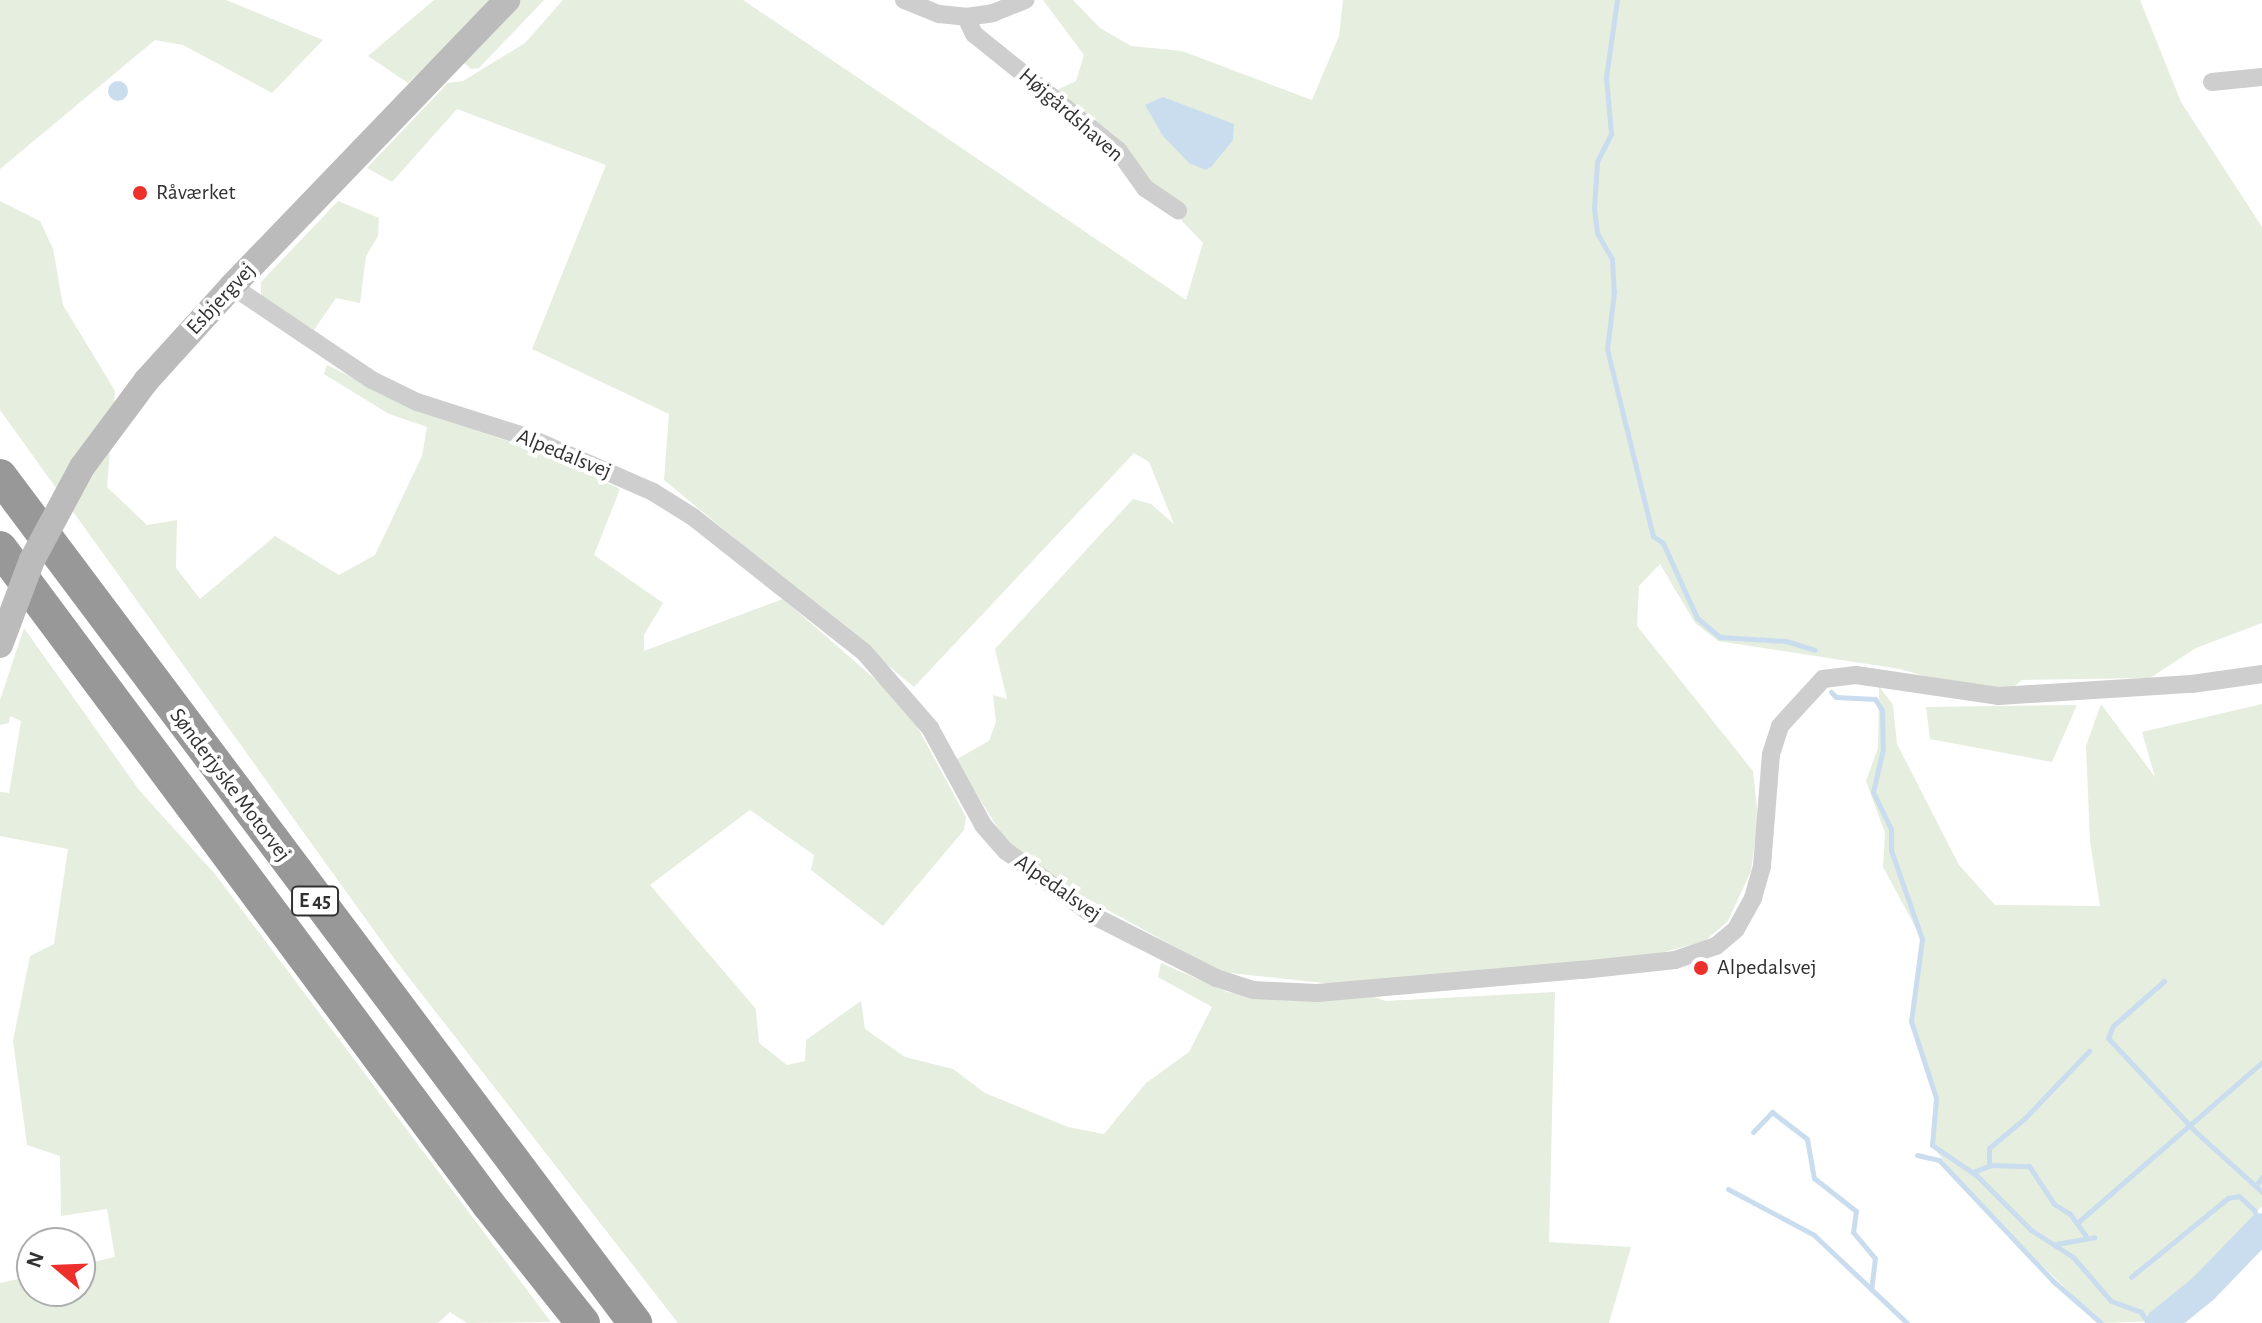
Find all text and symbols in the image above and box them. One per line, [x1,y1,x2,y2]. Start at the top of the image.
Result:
street label: Højgårdshaven [1013,62,1129,168]
place label: Råværket [156,180,235,206]
marker: Råværket [131,184,149,202]
street label: Esbjergvej [181,258,261,340]
street label: Alpedalsvej [513,423,615,485]
street label: Sønderjyske Motorvej [164,703,296,867]
street label: Alpedalsvej [1010,849,1106,927]
road number: E 45 [291,885,339,917]
place label: Alpedalsvej [1717,955,1817,981]
marker: Alpedalsvej [1692,959,1710,977]
north arrow [16,1227,96,1307]
text: N [22,1249,48,1271]

